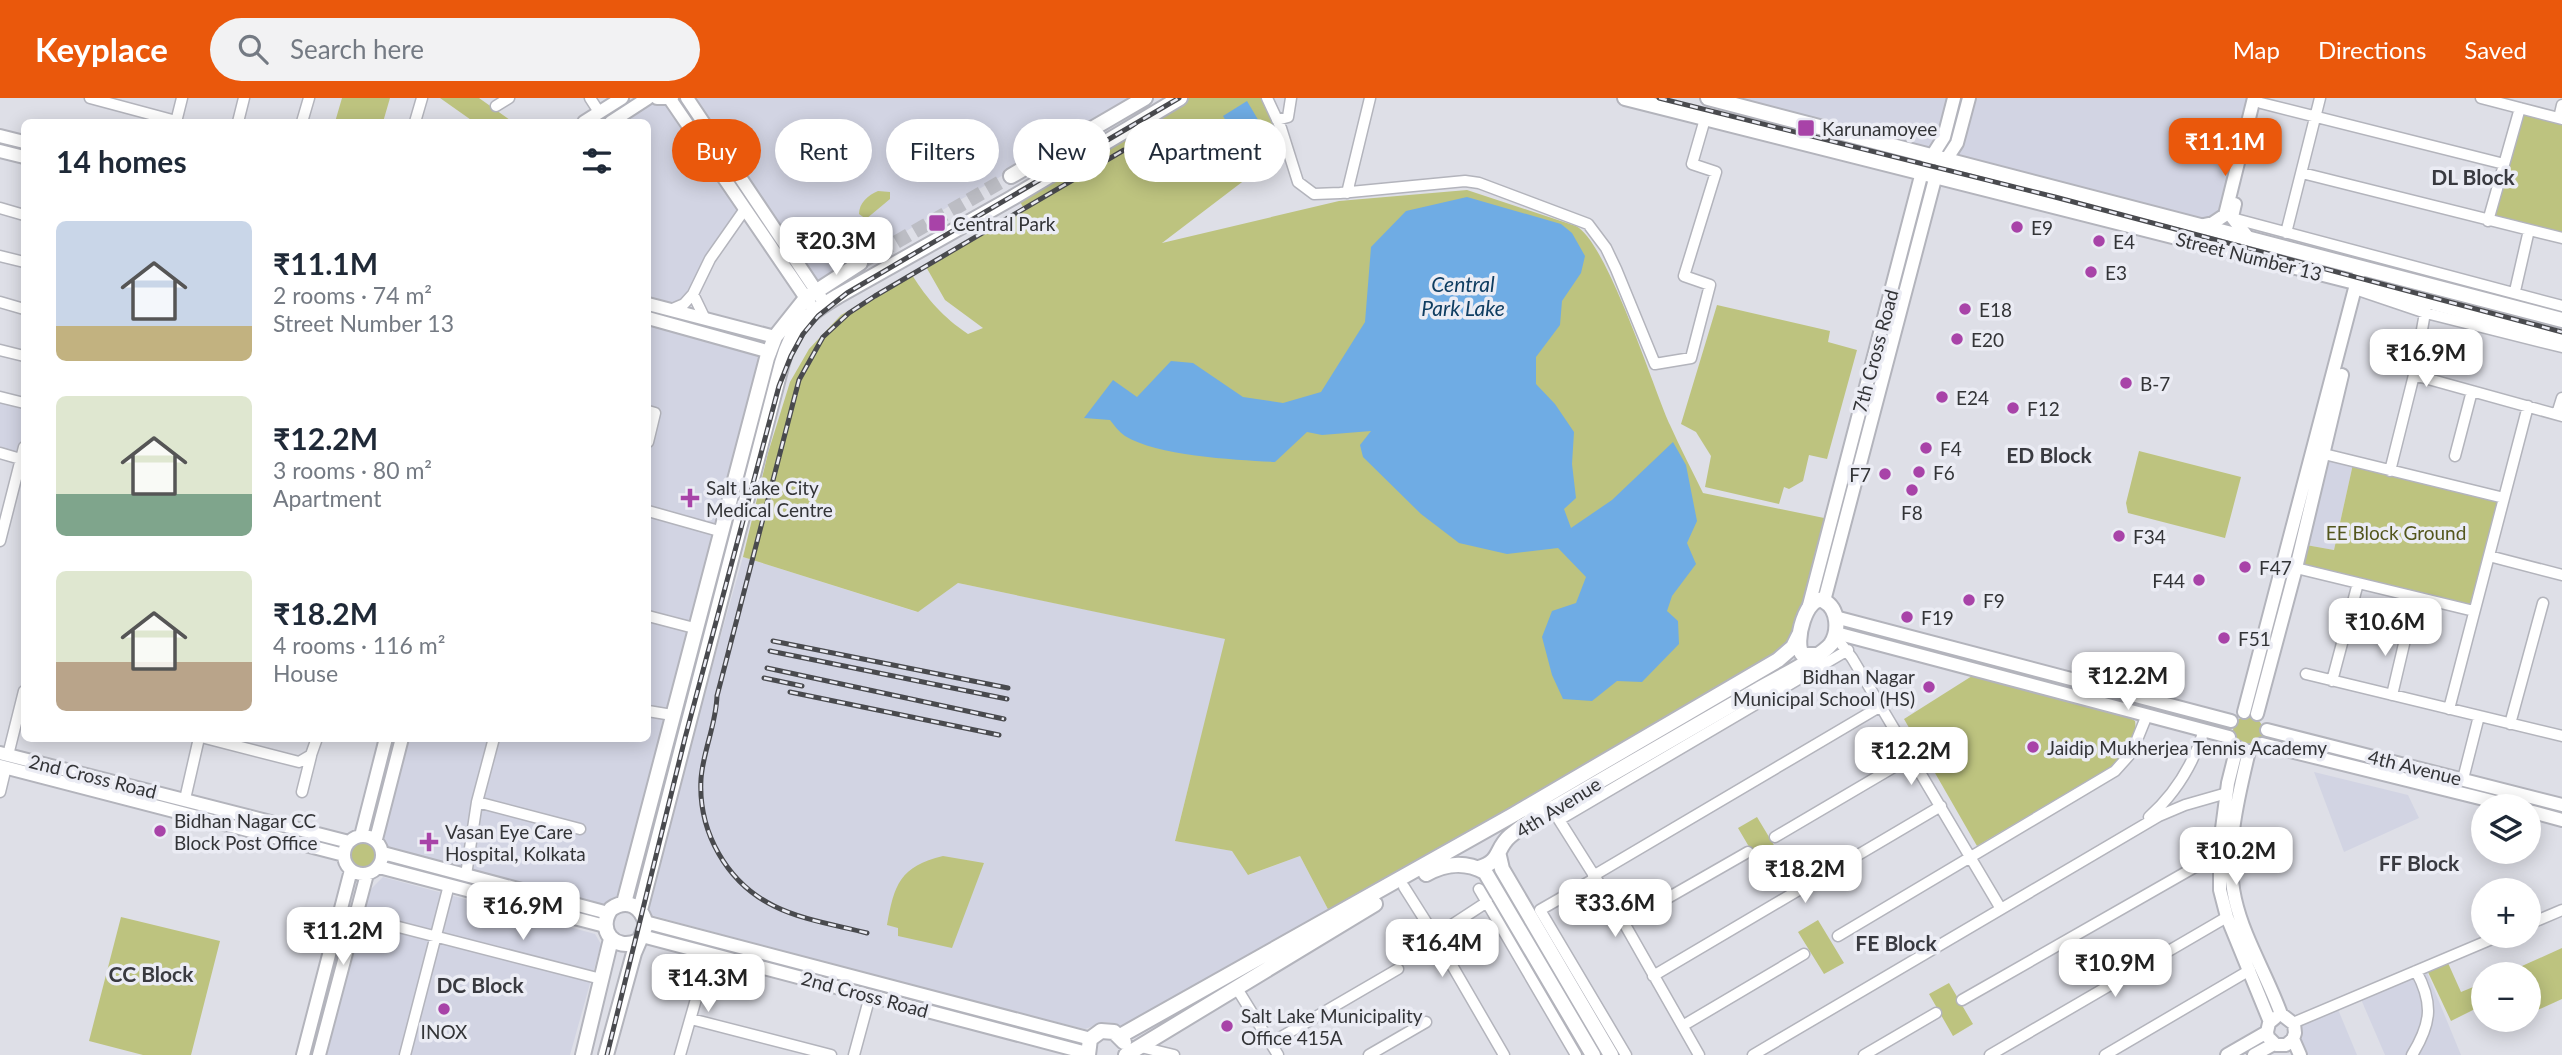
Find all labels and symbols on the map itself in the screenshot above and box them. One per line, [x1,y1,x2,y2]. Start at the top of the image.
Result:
place label: Karunamoyee [1822,117,1937,140]
marker: Karunamoyee [1796,118,1816,138]
pin: ₹11.1M [2168,118,2282,178]
district label: DL Block [2431,164,2516,189]
place label: Central Park [953,212,1056,235]
marker: Central Park [927,213,947,233]
place label: E9 [2031,216,2053,239]
pin: ₹20.3M [779,218,893,277]
marker: E9 [2009,219,2025,235]
street label: Street Number 13 [2174,227,2324,285]
place label: E4 [2113,230,2135,253]
marker: E4 [2091,233,2107,249]
place label: E3 [2105,261,2127,284]
marker: E3 [2083,264,2099,280]
water label: Central Park Lake [1421,271,1505,320]
street label: 7th Cross Road [1847,287,1903,415]
place label: E18 [1979,298,2012,321]
marker: E18 [1957,301,1973,317]
place label: E20 [1971,328,2004,351]
pin: ₹16.9M [2369,330,2483,389]
marker: E20 [1949,331,1965,347]
place label: B-7 [2140,372,2170,395]
marker: B-7 [2118,375,2134,391]
place label: E24 [1956,386,1989,409]
marker: E24 [1934,389,1950,405]
place label: F12 [2027,397,2060,420]
marker: F12 [2005,400,2021,416]
place label: F4 [1940,437,1962,460]
marker: F4 [1918,440,1934,456]
district label: ED Block [2006,442,2092,467]
place label: F6 [1933,461,1955,484]
place label: F7 [1849,463,1871,486]
marker: F6 [1911,464,1927,480]
marker: F7 [1877,466,1893,482]
place label: Salt Lake City Medical Centre [706,476,833,521]
marker: F8 [1904,482,1920,498]
marker: Salt Lake City Medical Centre [680,488,700,508]
place label: F8 [1901,501,1923,524]
park label: EE Block Ground [2326,521,2466,544]
place label: F34 [2133,525,2166,548]
marker: F34 [2111,528,2127,544]
place label: F47 [2259,556,2292,579]
marker: F47 [2237,559,2253,575]
place label: F44 [2152,569,2185,592]
marker: F44 [2191,572,2207,588]
place label: F9 [1983,589,2005,612]
marker: F9 [1961,592,1977,608]
pin: ₹10.6M [2328,598,2442,658]
place label: F19 [1921,606,1954,629]
marker: F19 [1899,609,1915,625]
place label: F51 [2238,627,2271,650]
marker: F51 [2216,630,2232,646]
pin: ₹12.2M [2071,652,2185,712]
place label: Bidhan Nagar Municipal School (HS) [1733,665,1915,710]
marker: Bidhan Nagar Municipal School (HS) [1921,679,1937,695]
pin: ₹12.2M [1854,728,1968,787]
place label: Jaidip Mukherjea Tennis Academy [2047,736,2327,759]
marker: Jaidip Mukherjea Tennis Academy [2025,739,2041,755]
street label: 4th Avenue [2366,744,2464,790]
street label: 2nd Cross Road [27,749,159,803]
street label: 4th Avenue [1511,772,1605,842]
place label: Bidhan Nagar CC Block Post Office [174,809,317,854]
place label: Vasan Eye Care Hospital, Kolkata [445,820,586,865]
marker: Bidhan Nagar CC Block Post Office [152,823,168,839]
pin: ₹10.2M [2179,828,2293,887]
marker: Vasan Eye Care Hospital, Kolkata [419,832,439,852]
pin: ₹18.2M [1748,846,1862,905]
district label: FF Block [2379,850,2460,875]
pin: ₹33.6M [1558,880,1672,939]
pin: ₹16.9M [466,882,580,942]
pin: ₹11.2M [286,908,400,967]
pin: ₹16.4M [1385,920,1499,979]
district label: FE Block [1855,930,1937,955]
pin: ₹10.9M [2058,940,2172,999]
pin: ₹14.3M [651,954,765,1014]
district label: CC Block [109,961,194,986]
street label: 2nd Cross Road [799,966,931,1022]
district label: DC Block [436,972,524,997]
marker: INOX [436,1001,452,1017]
place label: Salt Lake Municipality Office 415A [1241,1004,1423,1049]
marker: Salt Lake Municipality Office 415A [1219,1018,1235,1034]
place label: INOX [421,1020,468,1043]

